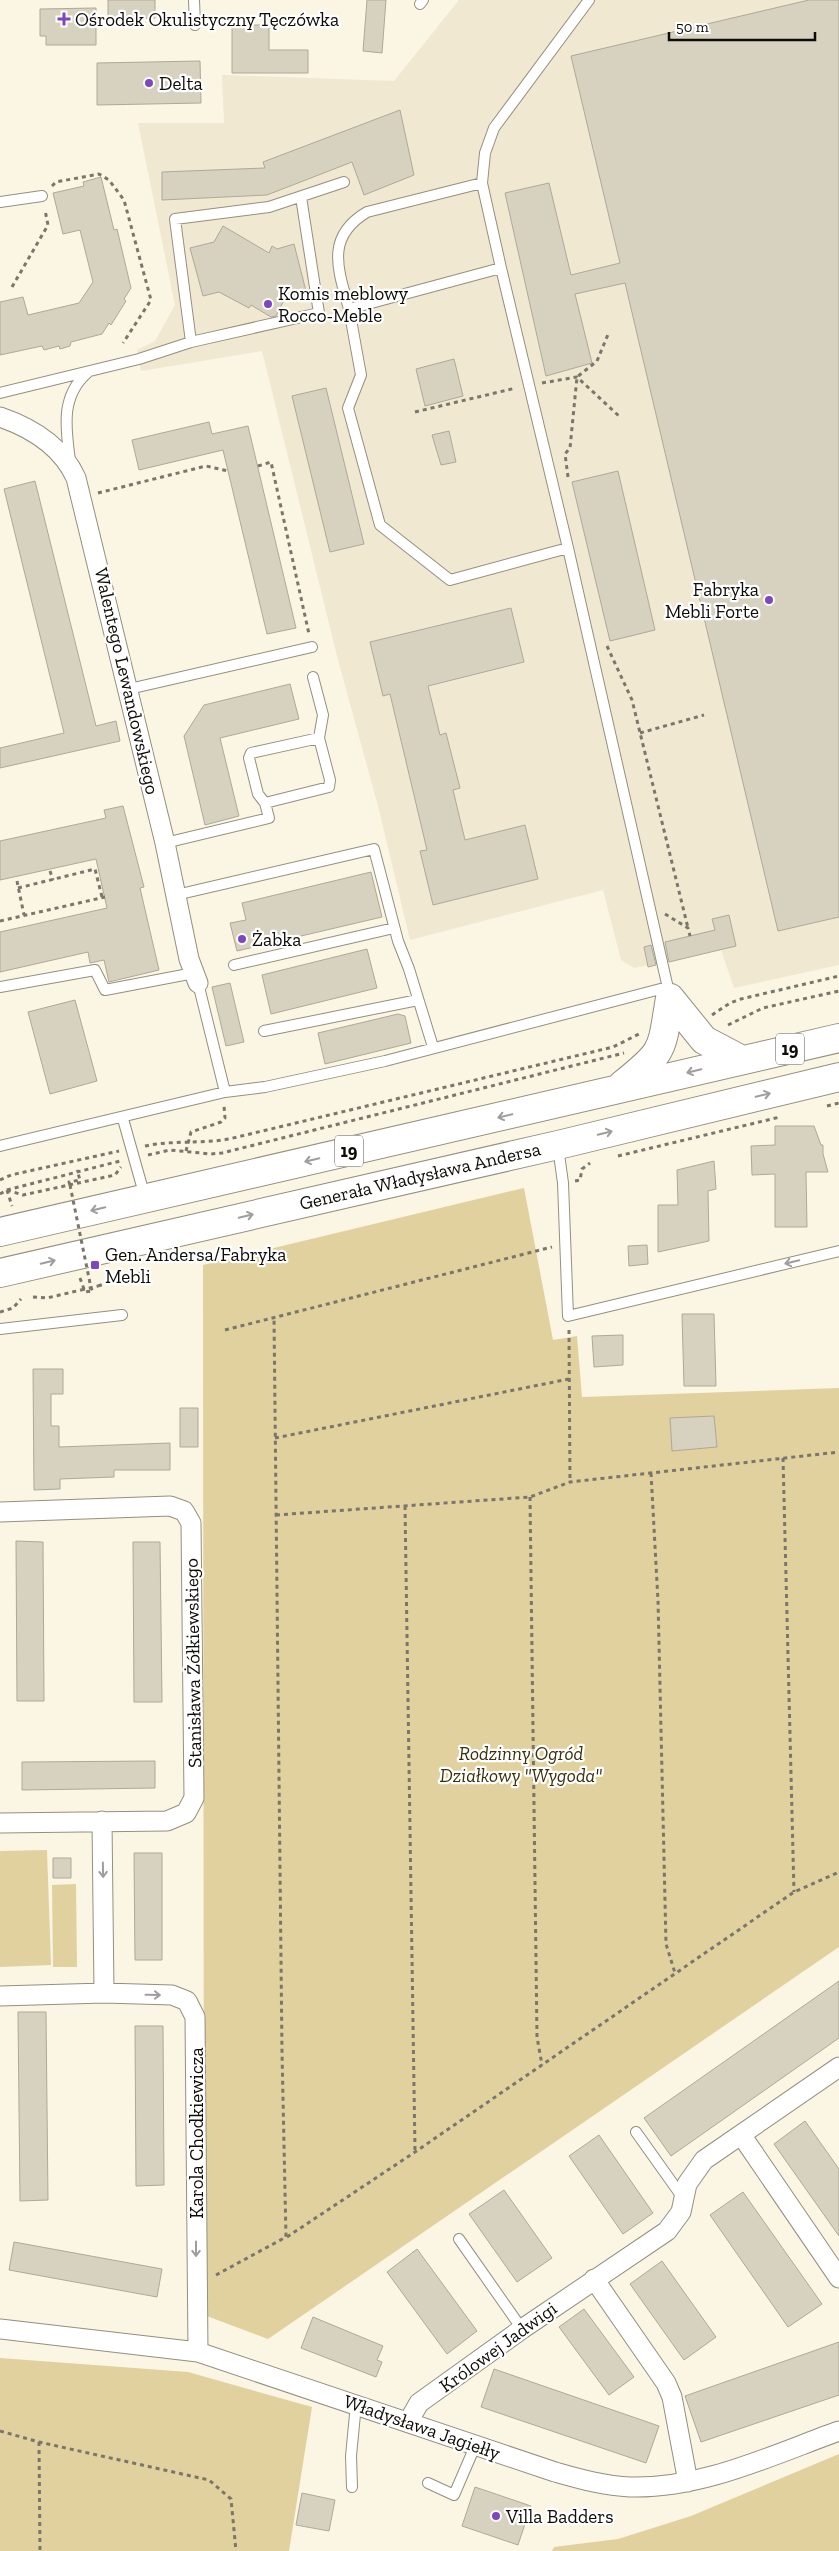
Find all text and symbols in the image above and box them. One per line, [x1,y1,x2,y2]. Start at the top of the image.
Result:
place label: Ośrodek Okulistyczny Tęczówka [75,8,339,31]
scale bar [669,10,815,42]
marker: Ośrodek Okulistyczny Tęczówka [57,12,71,26]
text: 50 m [676,18,709,36]
place label: Delta [159,72,203,95]
marker: Delta [143,77,155,89]
place label: Komis meblowy Rocco-Meble [278,282,409,327]
marker: Komis meblowy Rocco-Meble [262,298,274,310]
street label: Walentego Lewandowskiego [90,565,164,797]
place label: Fabryka Mebli Forte [665,578,759,623]
marker: Fabryka Mebli Forte [763,594,775,606]
place label: Żabka [252,928,301,951]
marker: Żabka [236,933,248,945]
road number: 19 [776,1034,804,1064]
one-way arrow [687,1067,703,1076]
one-way arrow [754,1090,770,1099]
one-way arrow [497,1112,513,1121]
one-way arrow [596,1128,612,1137]
road number: 19 [335,1136,363,1166]
street label: Generała Władysława Andersa [297,1137,543,1215]
one-way arrow [305,1156,321,1165]
one-way arrow [91,1205,107,1214]
one-way arrow [238,1211,254,1220]
place label: Gen. Andersa/Fabryka Mebli [105,1243,286,1288]
one-way arrow [39,1257,55,1266]
one-way arrow [784,1258,800,1267]
marker: Gen. Andersa/Fabryka Mebli [89,1259,101,1271]
street label: Stanisława Żółkiewskiego [180,1558,206,1768]
park label: Rodzinny Ogród Działkowy "Wygoda" [440,1742,602,1787]
one-way arrow [98,1862,108,1878]
one-way arrow [145,1990,161,1999]
street label: Karola Chodkiewicza [185,2047,208,2219]
one-way arrow [191,2240,201,2256]
street label: Królowej Jadwigi [435,2297,561,2397]
street label: Władysława Jagiełły [341,2389,503,2465]
place label: Villa Badders [505,2505,614,2528]
marker: Villa Badders [490,2510,502,2522]

